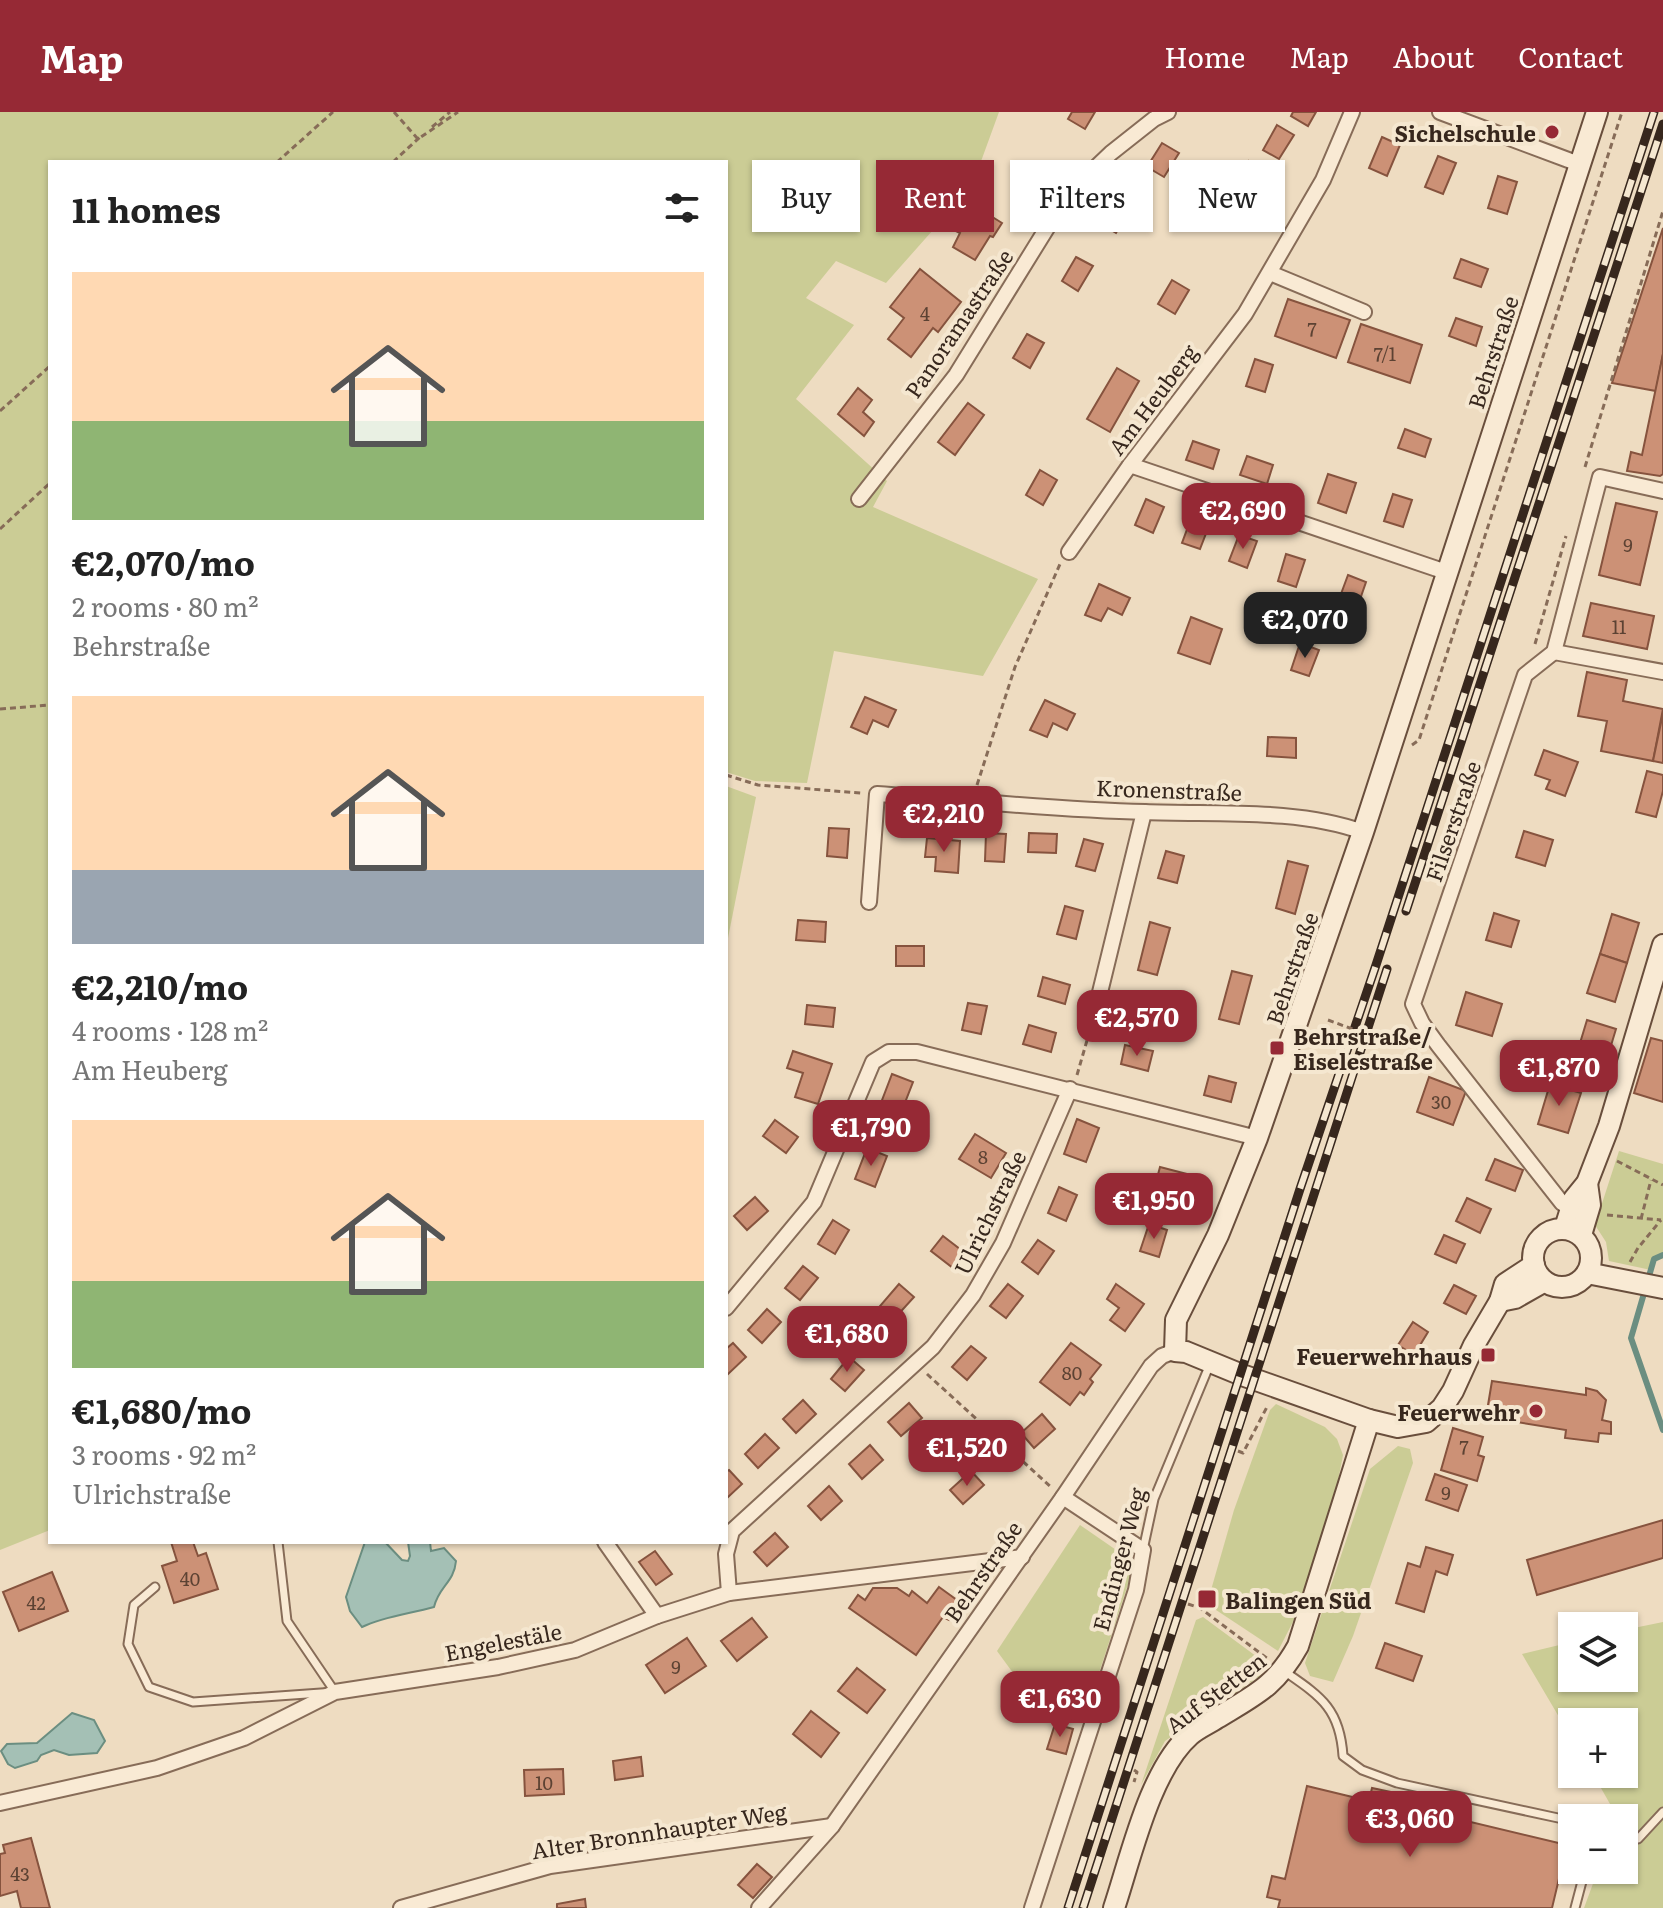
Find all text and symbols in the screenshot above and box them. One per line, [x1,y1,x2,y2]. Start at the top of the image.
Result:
text: Map [40,28,124,85]
text: Home [1164,35,1245,77]
text: Map [1289,35,1349,77]
text: About [1393,35,1474,77]
text: Contact [1518,35,1623,77]
place label: Sichelschule [1395,116,1536,149]
marker: Sichelschule [1543,123,1561,141]
chip: Buy [752,160,860,232]
chip: Rent [876,160,994,232]
chip: Filters [1010,160,1153,232]
chip: New [1169,160,1285,232]
text: 11 homes [72,183,221,233]
icon: filters [660,186,704,230]
street label: Panoramastraße [896,242,1020,404]
street label: Behrstraße [1458,291,1526,413]
house number: 4 [920,300,930,327]
house number: 7 [1307,315,1317,342]
icon: home [316,324,460,468]
street label: Am Heuberg [1099,336,1205,462]
house number: 7/1 [1374,340,1396,367]
pin: €2,690 [1178,483,1308,551]
text: €2,690 [1200,489,1286,528]
house number: 9 [1623,531,1633,558]
text: €2,070/mo [72,536,255,586]
text: 2 rooms · 80 m² [72,586,259,625]
pin: €2,070 [1240,592,1370,660]
text: €2,070 [1262,598,1348,637]
house number: 11 [1612,613,1626,640]
text: Behrstraße [72,625,210,664]
icon: home [316,748,460,892]
street label: Filserstraße [1416,756,1488,886]
street label: Kronenstraße [1095,770,1243,808]
pin: €2,210 [879,786,1009,854]
text: €2,210 [903,792,985,831]
street label: Behrstraße [1256,907,1326,1029]
text: €2,210/mo [72,960,248,1010]
pin: €2,570 [1072,990,1202,1058]
text: €2,570 [1095,996,1179,1035]
text: 4 rooms · 128 m² [72,1010,268,1049]
place label: Behrstraße/ Eiselestraße [1293,1019,1433,1077]
marker: Behrstraße/ Eiselestraße [1268,1039,1286,1057]
pin: €1,870 [1494,1040,1624,1108]
text: €1,870 [1518,1046,1600,1085]
text: Am Heuberg [72,1049,228,1088]
house number: 30 [1431,1088,1451,1115]
pin: €1,790 [806,1100,936,1168]
text: €1,790 [831,1106,911,1145]
house number: 8 [978,1143,988,1170]
street label: Ulrichstraße [945,1144,1033,1280]
icon: home [316,1172,460,1316]
pin: €1,950 [1089,1173,1219,1241]
text: €1,950 [1113,1179,1195,1218]
pin: €1,680 [782,1306,912,1374]
text: €1,680 [805,1312,889,1351]
place label: Feuerwehrhaus [1296,1339,1472,1372]
marker: Feuerwehrhaus [1479,1346,1497,1364]
house number: 80 [1062,1359,1082,1386]
text: €1,680/mo [72,1384,252,1434]
place label: Feuerwehr [1397,1395,1520,1428]
marker: Feuerwehr [1527,1402,1545,1420]
pin: €1,520 [902,1420,1032,1488]
text: €1,520 [926,1426,1008,1465]
house number: 7 [1459,1433,1469,1460]
text: 3 rooms · 92 m² [72,1434,256,1473]
text: Ulrichstraße [72,1473,231,1512]
house number: 9 [1441,1479,1451,1506]
street label: Endinger Weg [1083,1483,1153,1634]
street label: Behrstraße [935,1514,1029,1628]
house number: 40 [180,1565,200,1592]
place label: Balingen Süd [1225,1583,1371,1616]
marker: Balingen Süd [1196,1588,1218,1610]
house number: 42 [26,1589,46,1616]
map controls [1558,1612,1638,1884]
button: layers [1558,1612,1638,1692]
street label: Engelestäle [442,1613,564,1669]
street label: Auf Stetten [1158,1643,1272,1741]
house number: 9 [671,1653,681,1680]
pin: €1,630 [995,1671,1125,1739]
text: €1,630 [1019,1677,1101,1716]
button: + [1558,1708,1638,1788]
house number: 10 [535,1769,553,1796]
pin: €3,060 [1345,1791,1475,1859]
street label: Alter Bronnhaupter Weg [529,1793,790,1866]
text: €3,060 [1366,1797,1454,1836]
button: − [1558,1804,1638,1884]
house number: 43 [10,1860,30,1887]

